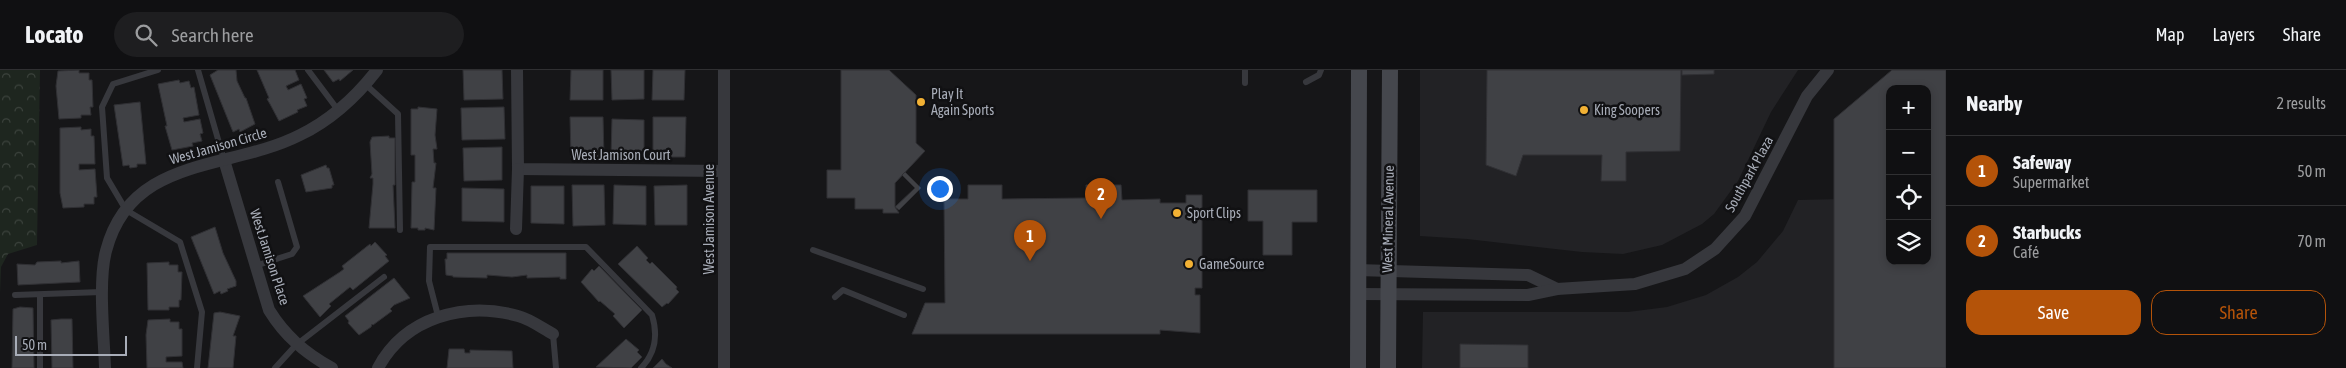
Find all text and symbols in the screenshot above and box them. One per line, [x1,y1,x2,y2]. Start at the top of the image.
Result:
search box [114,12,464,57]
text: Locato [25,21,84,48]
icon: search [132,21,160,49]
text: Search here [172,24,254,46]
text: Map [2155,24,2184,45]
text: Layers [2212,24,2255,45]
text: Share [2283,24,2321,45]
map controls [1886,85,1931,265]
button: + [1886,85,1931,130]
place label: Play It Again Sports [931,86,994,118]
text: Nearby [1966,91,2022,115]
text: 2 results [2276,94,2326,112]
marker: Play It Again Sports [915,96,927,108]
place label: King Soopers [1594,102,1660,118]
marker: King Soopers [1578,104,1590,116]
street label: West Jamison Circle [168,124,268,168]
button: − [1886,130,1931,175]
street label: Southpark Plaza [1722,133,1776,215]
street label: West Jamison Court [571,147,671,163]
text: Safeway [2013,151,2071,173]
text: 1 [1978,162,1986,180]
text: 50 m [2297,162,2326,180]
street label: West Jamison Avenue [701,164,717,274]
street label: West Mineral Avenue [1379,165,1397,273]
text: Supermarket [2013,173,2089,191]
button: locate [1886,175,1931,220]
your location [927,176,953,202]
pin: 2 [1085,178,1117,219]
place label: Sport Clips [1187,205,1241,221]
street label: West Jamison Place [247,207,293,307]
marker: Sport Clips [1171,207,1183,219]
pin: 1 [1014,220,1046,261]
button: layers [1886,220,1931,265]
text: Starbucks [2013,221,2081,243]
text: 2 [1978,232,1986,250]
text: 70 m [2297,232,2326,250]
text: Café [2013,243,2039,261]
place label: GameSource [1199,256,1264,272]
marker: GameSource [1183,258,1195,270]
button: Save [1966,290,2141,335]
button: Share [2151,290,2326,335]
scale bar [15,333,128,356]
text: 50 m [22,337,47,353]

